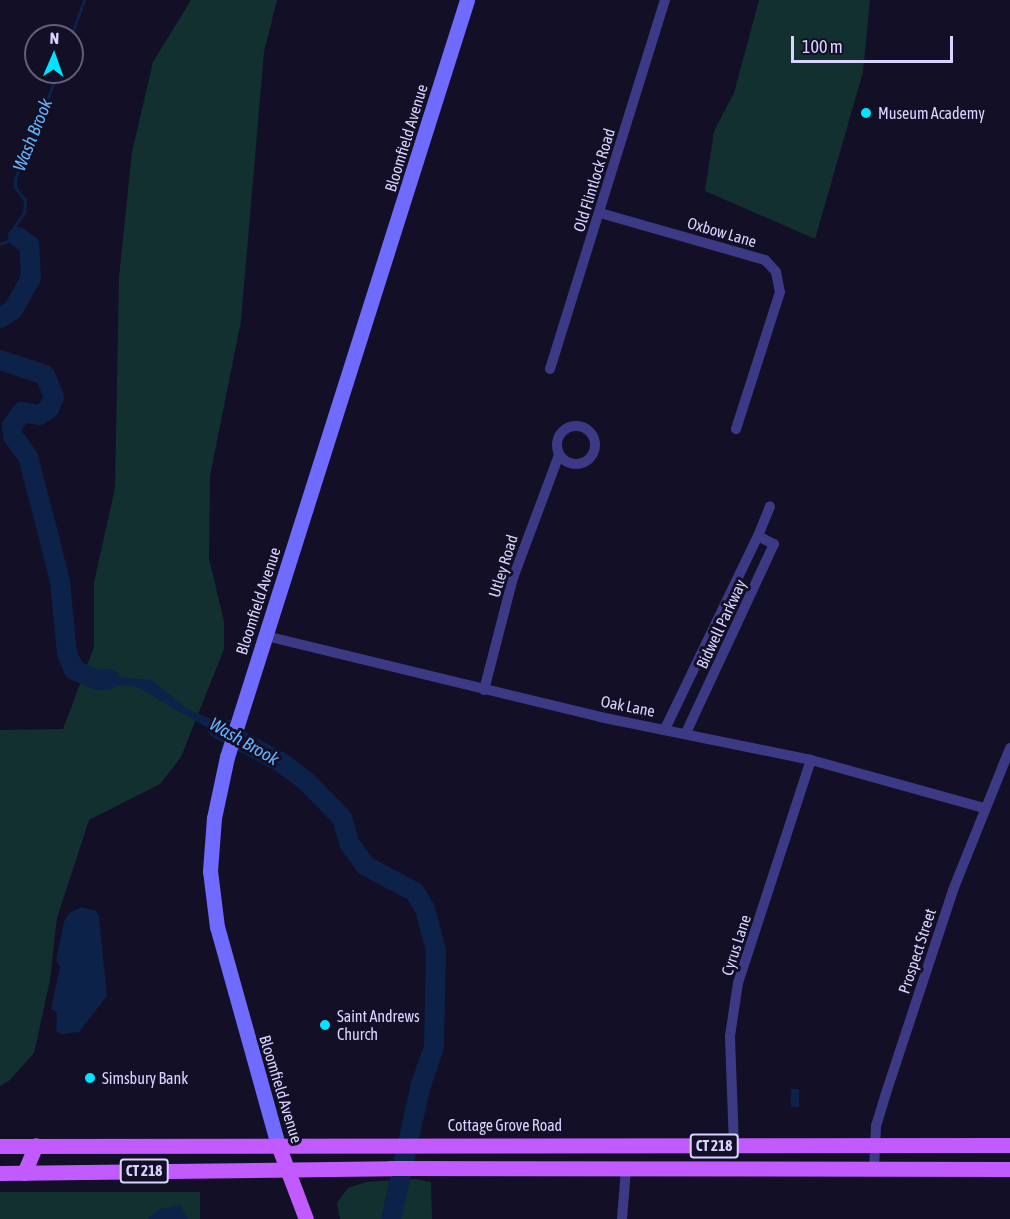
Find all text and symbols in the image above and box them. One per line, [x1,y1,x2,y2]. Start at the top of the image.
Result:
north arrow [24,24,84,84]
scale bar [794,24,956,62]
text: N [50,29,60,47]
text: 100 m [802,36,843,57]
street label: Bloomfield Avenue [380,82,432,194]
water label: Wash Brook [9,95,57,175]
place label: Museum Academy [878,103,985,123]
marker: Museum Academy [859,106,873,120]
street label: Old Flintlock Road [569,126,619,234]
street label: Oxbow Lane [685,213,759,251]
street label: Utley Road [484,532,522,600]
street label: Bloomfield Avenue [232,545,284,657]
street label: Bidwell Parkway [692,576,750,672]
street label: Oak Lane [599,691,657,721]
water label: Wash Brook [205,714,283,770]
street label: Prospect Street [894,906,940,996]
street label: Cyrus Lane [717,912,755,978]
place label: Saint Andrews Church [337,1006,420,1044]
marker: Saint Andrews Church [318,1018,332,1032]
street label: Bloomfield Avenue [255,1033,307,1145]
place label: Simsbury Bank [102,1068,188,1088]
marker: Simsbury Bank [83,1071,97,1085]
street label: Cottage Grove Road [448,1115,562,1135]
road number: CT 218 [688,1134,740,1158]
road number: CT 218 [118,1159,170,1183]

